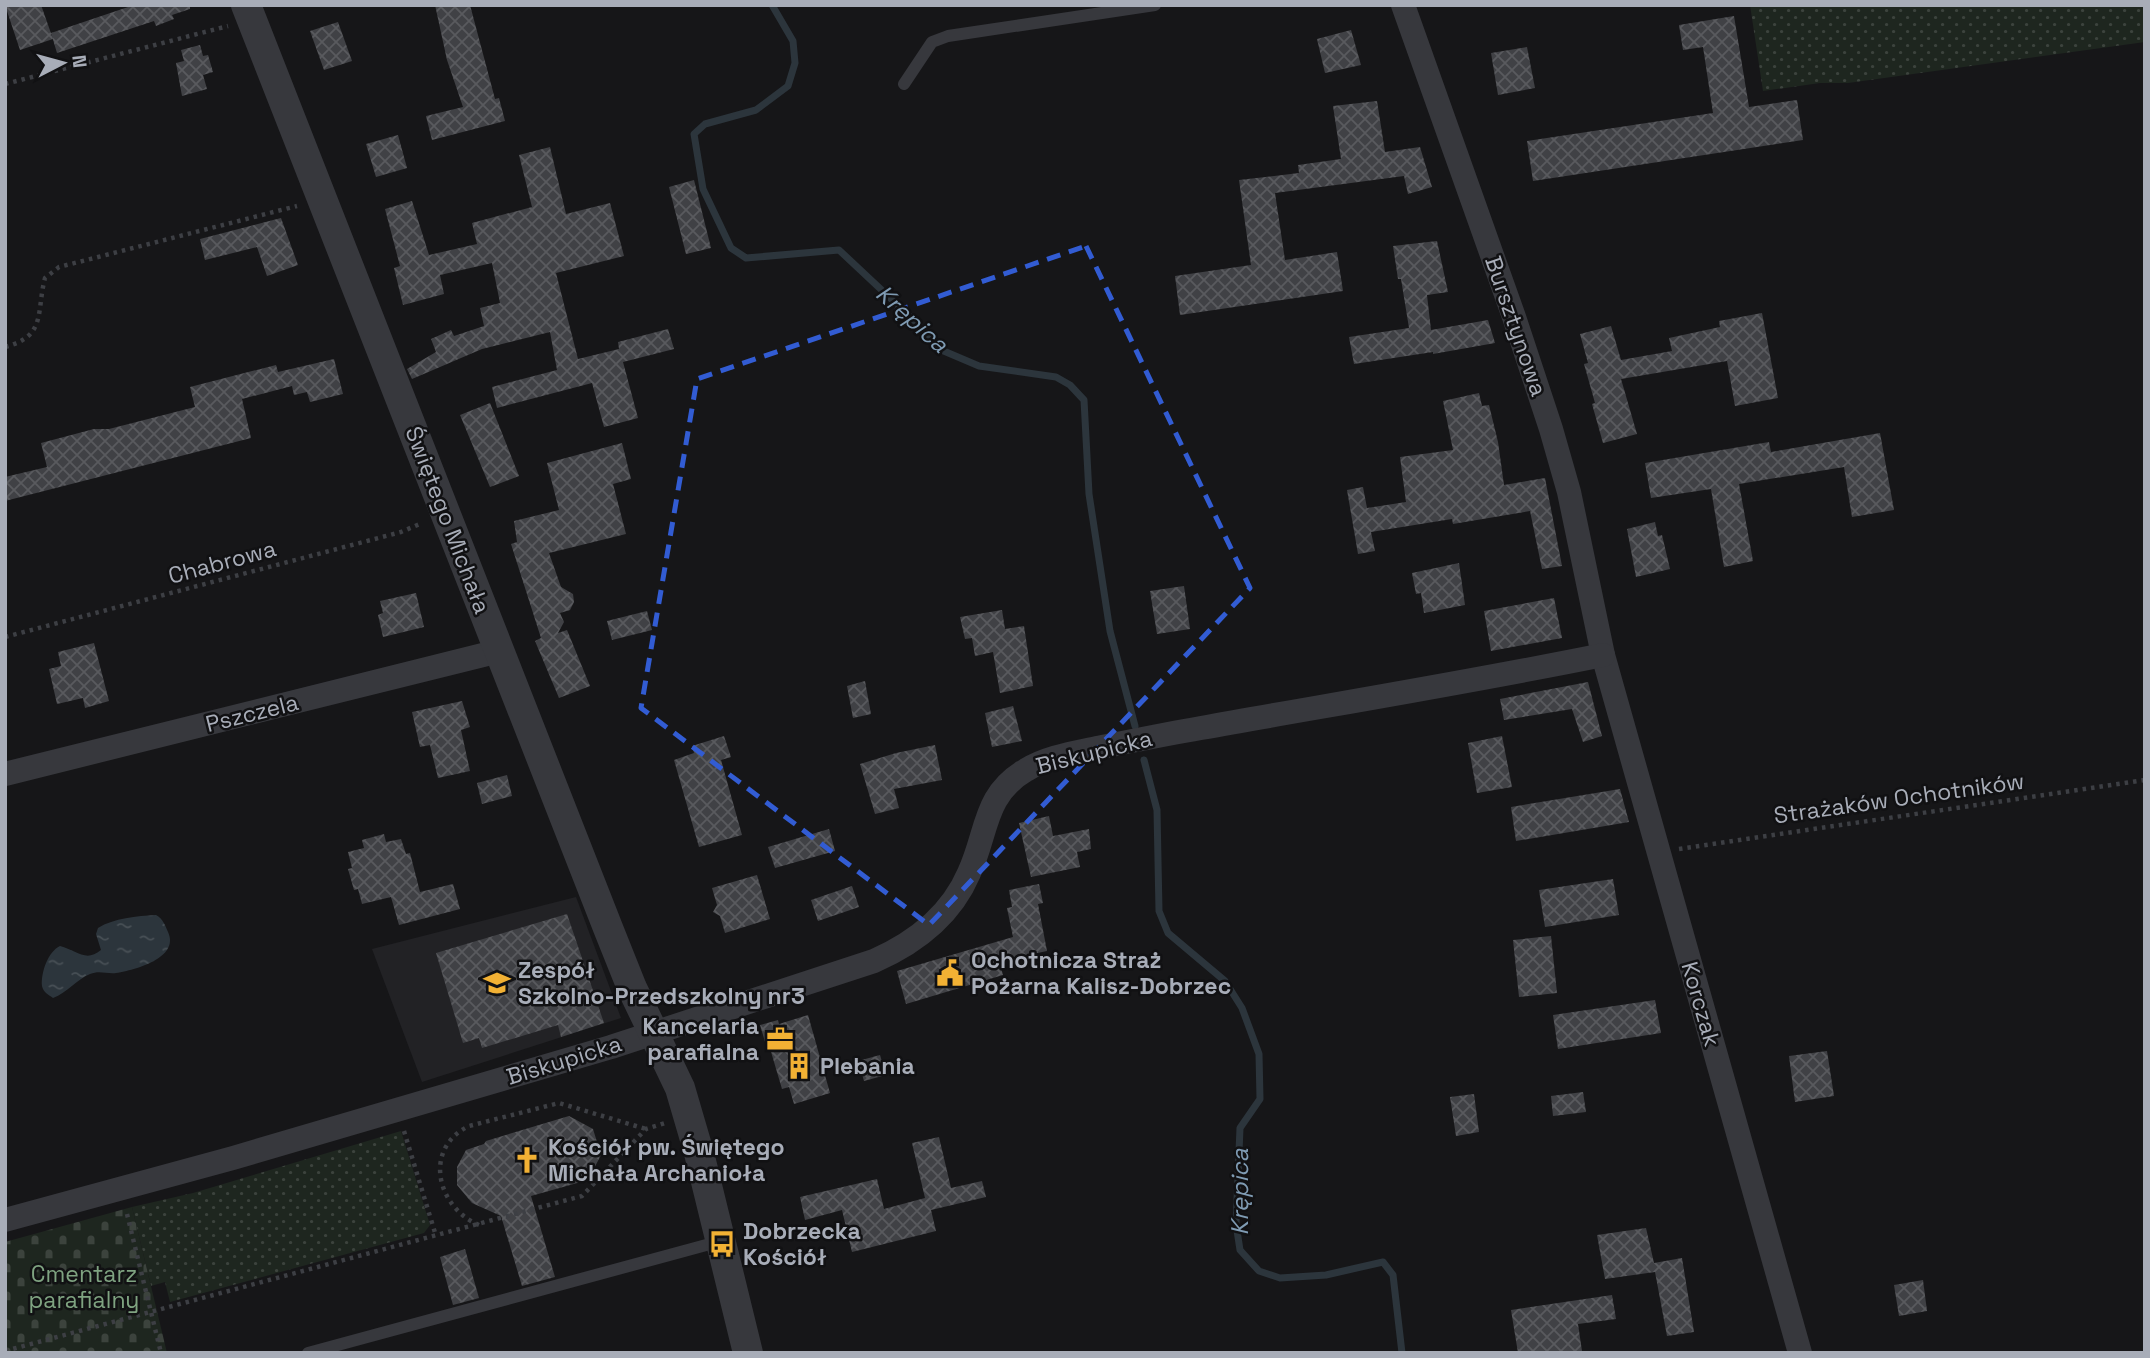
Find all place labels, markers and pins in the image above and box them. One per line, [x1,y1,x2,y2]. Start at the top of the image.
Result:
place label: Ochotnicza Straż Pożarna Kalisz-Dobrzec [971,945,1231,1001]
place label: Zespół Szkolno-Przedszkolny nr3 [518,955,805,1011]
public building icon: Ochotnicza Straż Pożarna Kalisz-Dobrzec [935,958,965,988]
school or university icon: Zespół Szkolno-Przedszkolny nr3 [482,968,512,998]
place label: Kancelaria parafialna [642,1011,759,1067]
office icon: Kancelaria parafialna [765,1024,795,1054]
building icon: Plebania [784,1051,814,1081]
place label: Plebania [820,1051,915,1081]
place label: Kościół pw. Świętego Michała Archanioła [548,1132,785,1188]
church icon: Kościół pw. Świętego Michała Archanioła [512,1145,542,1175]
place label: Dobrzecka Kościół [743,1216,861,1272]
bus stop icon: Dobrzecka Kościół [707,1229,737,1259]

